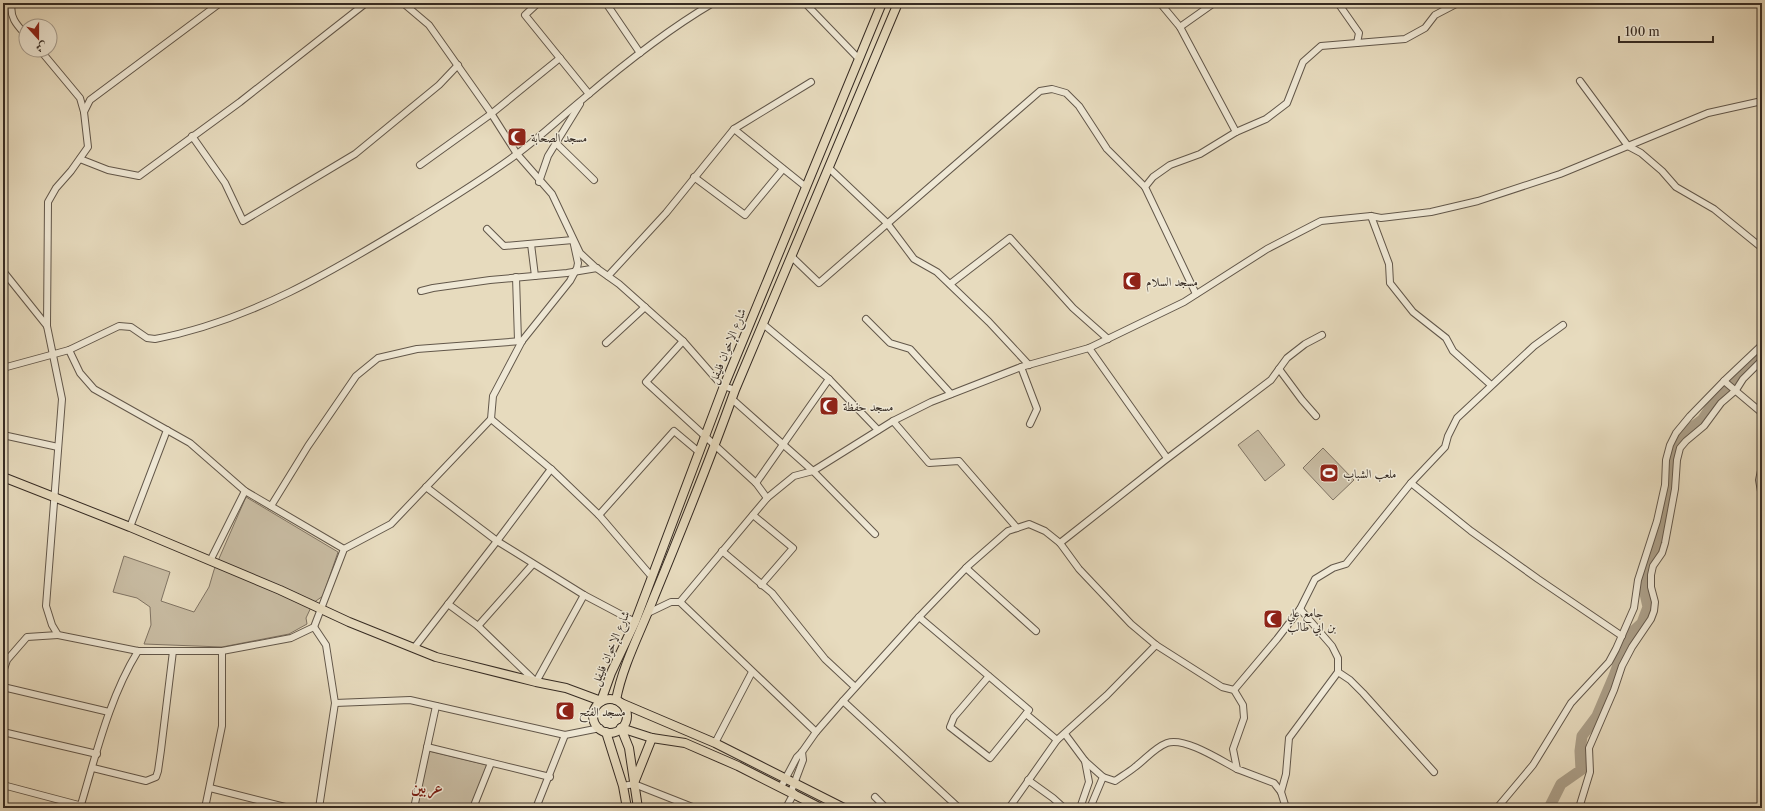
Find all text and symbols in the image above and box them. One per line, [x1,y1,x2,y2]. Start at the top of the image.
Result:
north arrow [18,18,58,58]
scale bar [1619,18,1713,44]
text: 100 m [1625,24,1660,39]
text: ش [34,39,49,56]
mosque icon: مسجد الصحابة [506,126,528,148]
place label: مسجد الصحابة [531,130,587,145]
mosque icon: مسجد السلام [1121,270,1143,292]
place label: مسجد السلام [1146,274,1198,293]
street label: شارع الإخوان فليفل [705,306,753,387]
mosque icon: مسجد حفظة [818,395,840,417]
place label: مسجد حفظة [843,399,893,414]
sports icon: ملعب الشباب [1318,462,1340,484]
place label: ملعب الشباب [1343,466,1397,482]
place label: جامع علي بن ابي طالب [1287,605,1337,637]
street label: شارع الإخوان فليفل [587,608,636,689]
mosque icon: جامع علي بن ابي طالب [1262,608,1284,630]
mosque icon: مسجد الفتح [554,700,576,722]
place label: مسجد الفتح [579,704,626,723]
district label: عربين [411,777,443,799]

